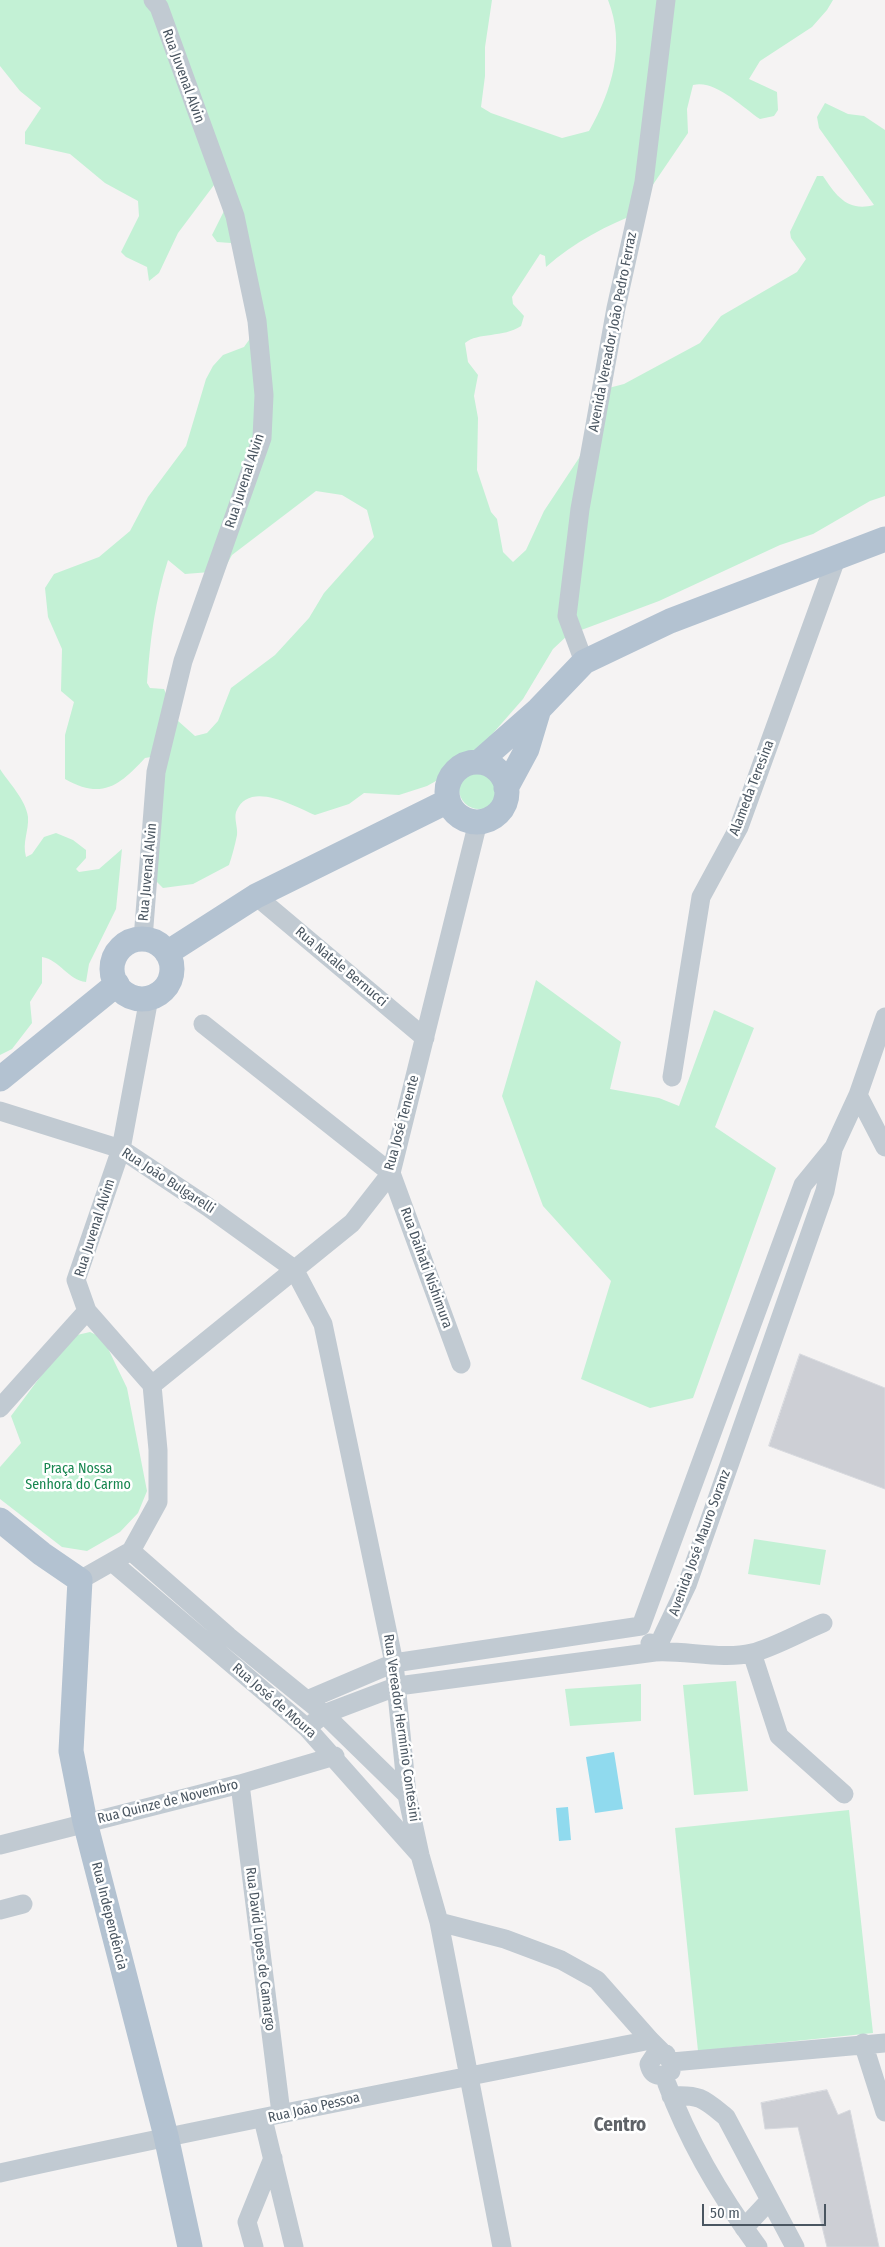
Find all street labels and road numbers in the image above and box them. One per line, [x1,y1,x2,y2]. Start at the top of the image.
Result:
street label: Rua Juvenal Alvin [158,27,208,125]
street label: Avenida Vereador João Pedro Ferraz [585,231,641,433]
street label: Rua Juvenal Alvin [222,432,268,530]
street label: Alameda Teresina [726,738,778,838]
street label: Rua Juvenal Alvin [135,822,161,922]
street label: Rua Natale Bernucci [292,924,390,1010]
street label: Rua José Tenente [381,1073,423,1173]
street label: Rua João Bulgarelli [118,1145,218,1217]
street label: Rua Juvenal Alvim [71,1177,119,1279]
street label: Rua Daihati Nishimura [396,1205,456,1331]
street label: Avenida José Mauro Soranz [666,1468,734,1618]
street label: Rua Vereador Hermínio Contesini [380,1633,422,1823]
street label: Rua José de Moura [228,1660,320,1742]
street label: Rua Quinze de Novembro [96,1776,240,1828]
street label: Rua Independência [87,1860,131,1972]
street label: Rua David Lopes de Camargo [242,1866,278,2032]
street label: Rua João Pessoa [267,2089,361,2127]

